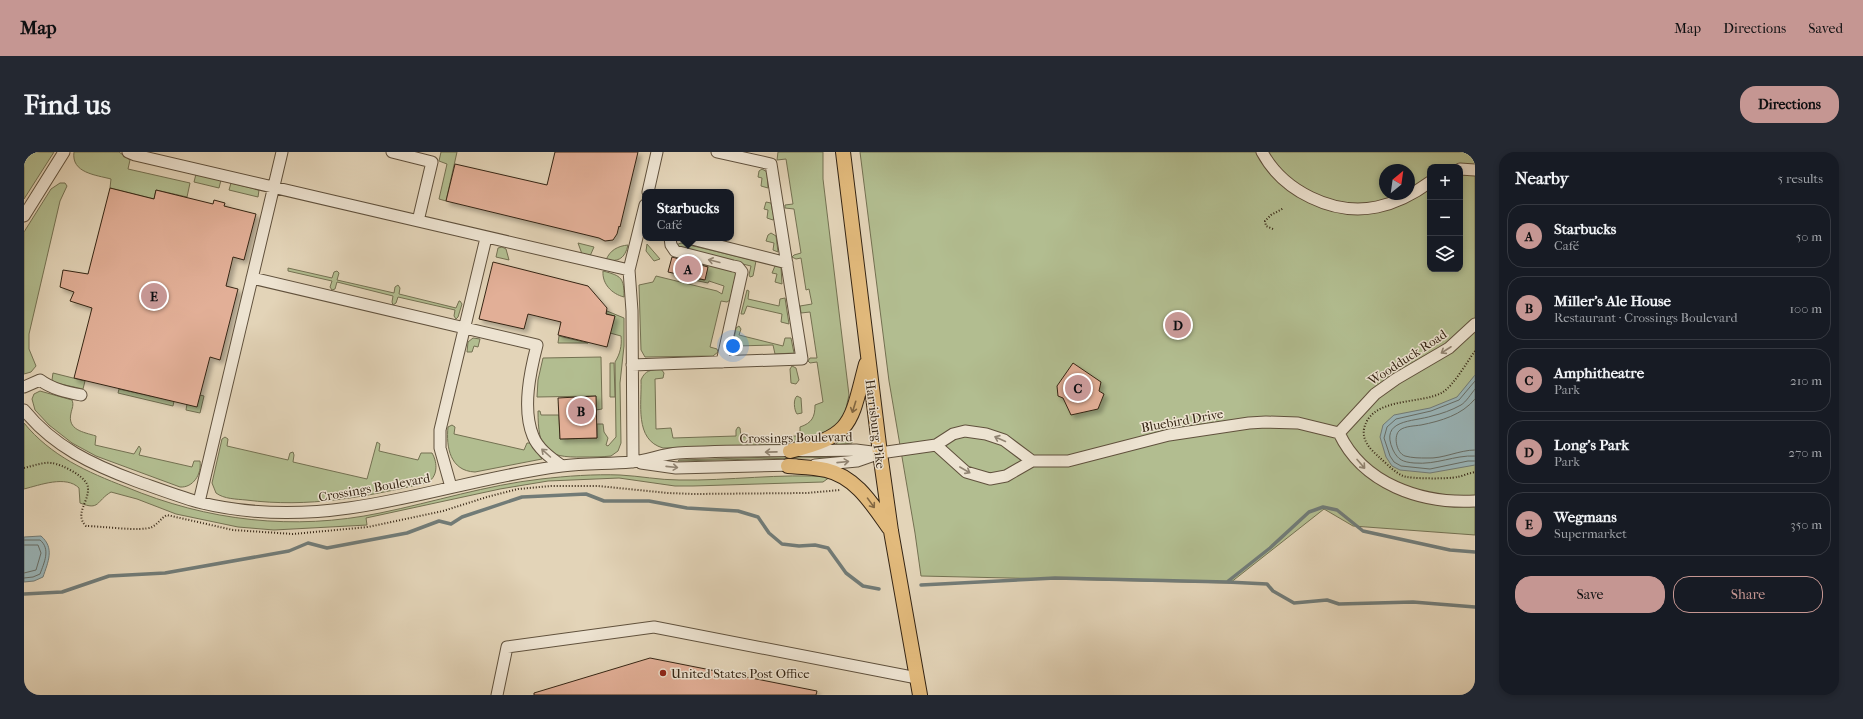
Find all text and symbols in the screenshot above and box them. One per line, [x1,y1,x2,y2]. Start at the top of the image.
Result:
text: Map [20,17,56,39]
text: Map [1674,20,1701,37]
text: Directions [1723,20,1786,37]
text: Saved [1808,20,1843,37]
button: Directions [1740,86,1839,123]
text: Find us [24,88,111,121]
north arrow [1379,164,1415,200]
map controls [1427,164,1463,272]
button: + [1427,164,1463,200]
text: Nearby [1515,168,1569,188]
text: 5 results [1778,171,1823,186]
popup [642,189,734,241]
text: Starbucks [657,199,719,217]
button: − [1427,200,1463,236]
text: Café [657,217,682,232]
text: Starbucks [1554,220,1616,238]
text: A [1525,229,1533,244]
text: 50 m [1796,229,1822,244]
button: layers [1427,236,1463,272]
text: Café [1554,238,1579,253]
pin: A [675,254,701,284]
one-way arrow [708,257,721,265]
pin: E [141,281,167,311]
text: Miller's Ale House [1554,292,1671,310]
text: B [1525,301,1533,316]
text: 100 m [1789,301,1822,316]
pin: D [1165,310,1191,340]
text: Restaurant · Crossings Boulevard [1554,310,1737,325]
street label: Woodduck Road [1364,326,1450,389]
your location [723,336,743,356]
one-way arrow [1440,346,1452,354]
text: Amphitheatre [1554,364,1644,382]
pin: C [1065,373,1091,403]
text: C [1525,373,1533,388]
text: 210 m [1790,373,1822,388]
street label: Harrisburg Pike [863,379,888,470]
text: Park [1554,382,1580,397]
pin: B [568,396,594,426]
one-way arrow [850,400,857,413]
street label: Bluebird Drive [1140,406,1225,435]
street label: Crossings Boulevard [739,429,854,446]
one-way arrow [995,435,1007,442]
text: Long's Park [1554,436,1629,454]
text: D [1524,445,1534,460]
text: 270 m [1788,445,1822,460]
one-way arrow [541,448,551,457]
one-way arrow [765,448,778,455]
text: Park [1554,454,1580,469]
one-way arrow [836,458,849,466]
one-way arrow [1356,459,1366,469]
one-way arrow [665,463,678,471]
one-way arrow [959,467,971,475]
street label: Crossings Boulevard [317,470,432,505]
one-way arrow [867,497,875,508]
text: Wegmans [1554,508,1617,526]
text: E [1525,517,1533,532]
text: 350 m [1790,517,1822,532]
text: Supermarket [1554,526,1627,541]
button: Save [1515,576,1665,613]
button: Share [1673,576,1823,613]
place label: United States Post Office [671,666,810,681]
marker: United States Post Office [658,668,668,678]

